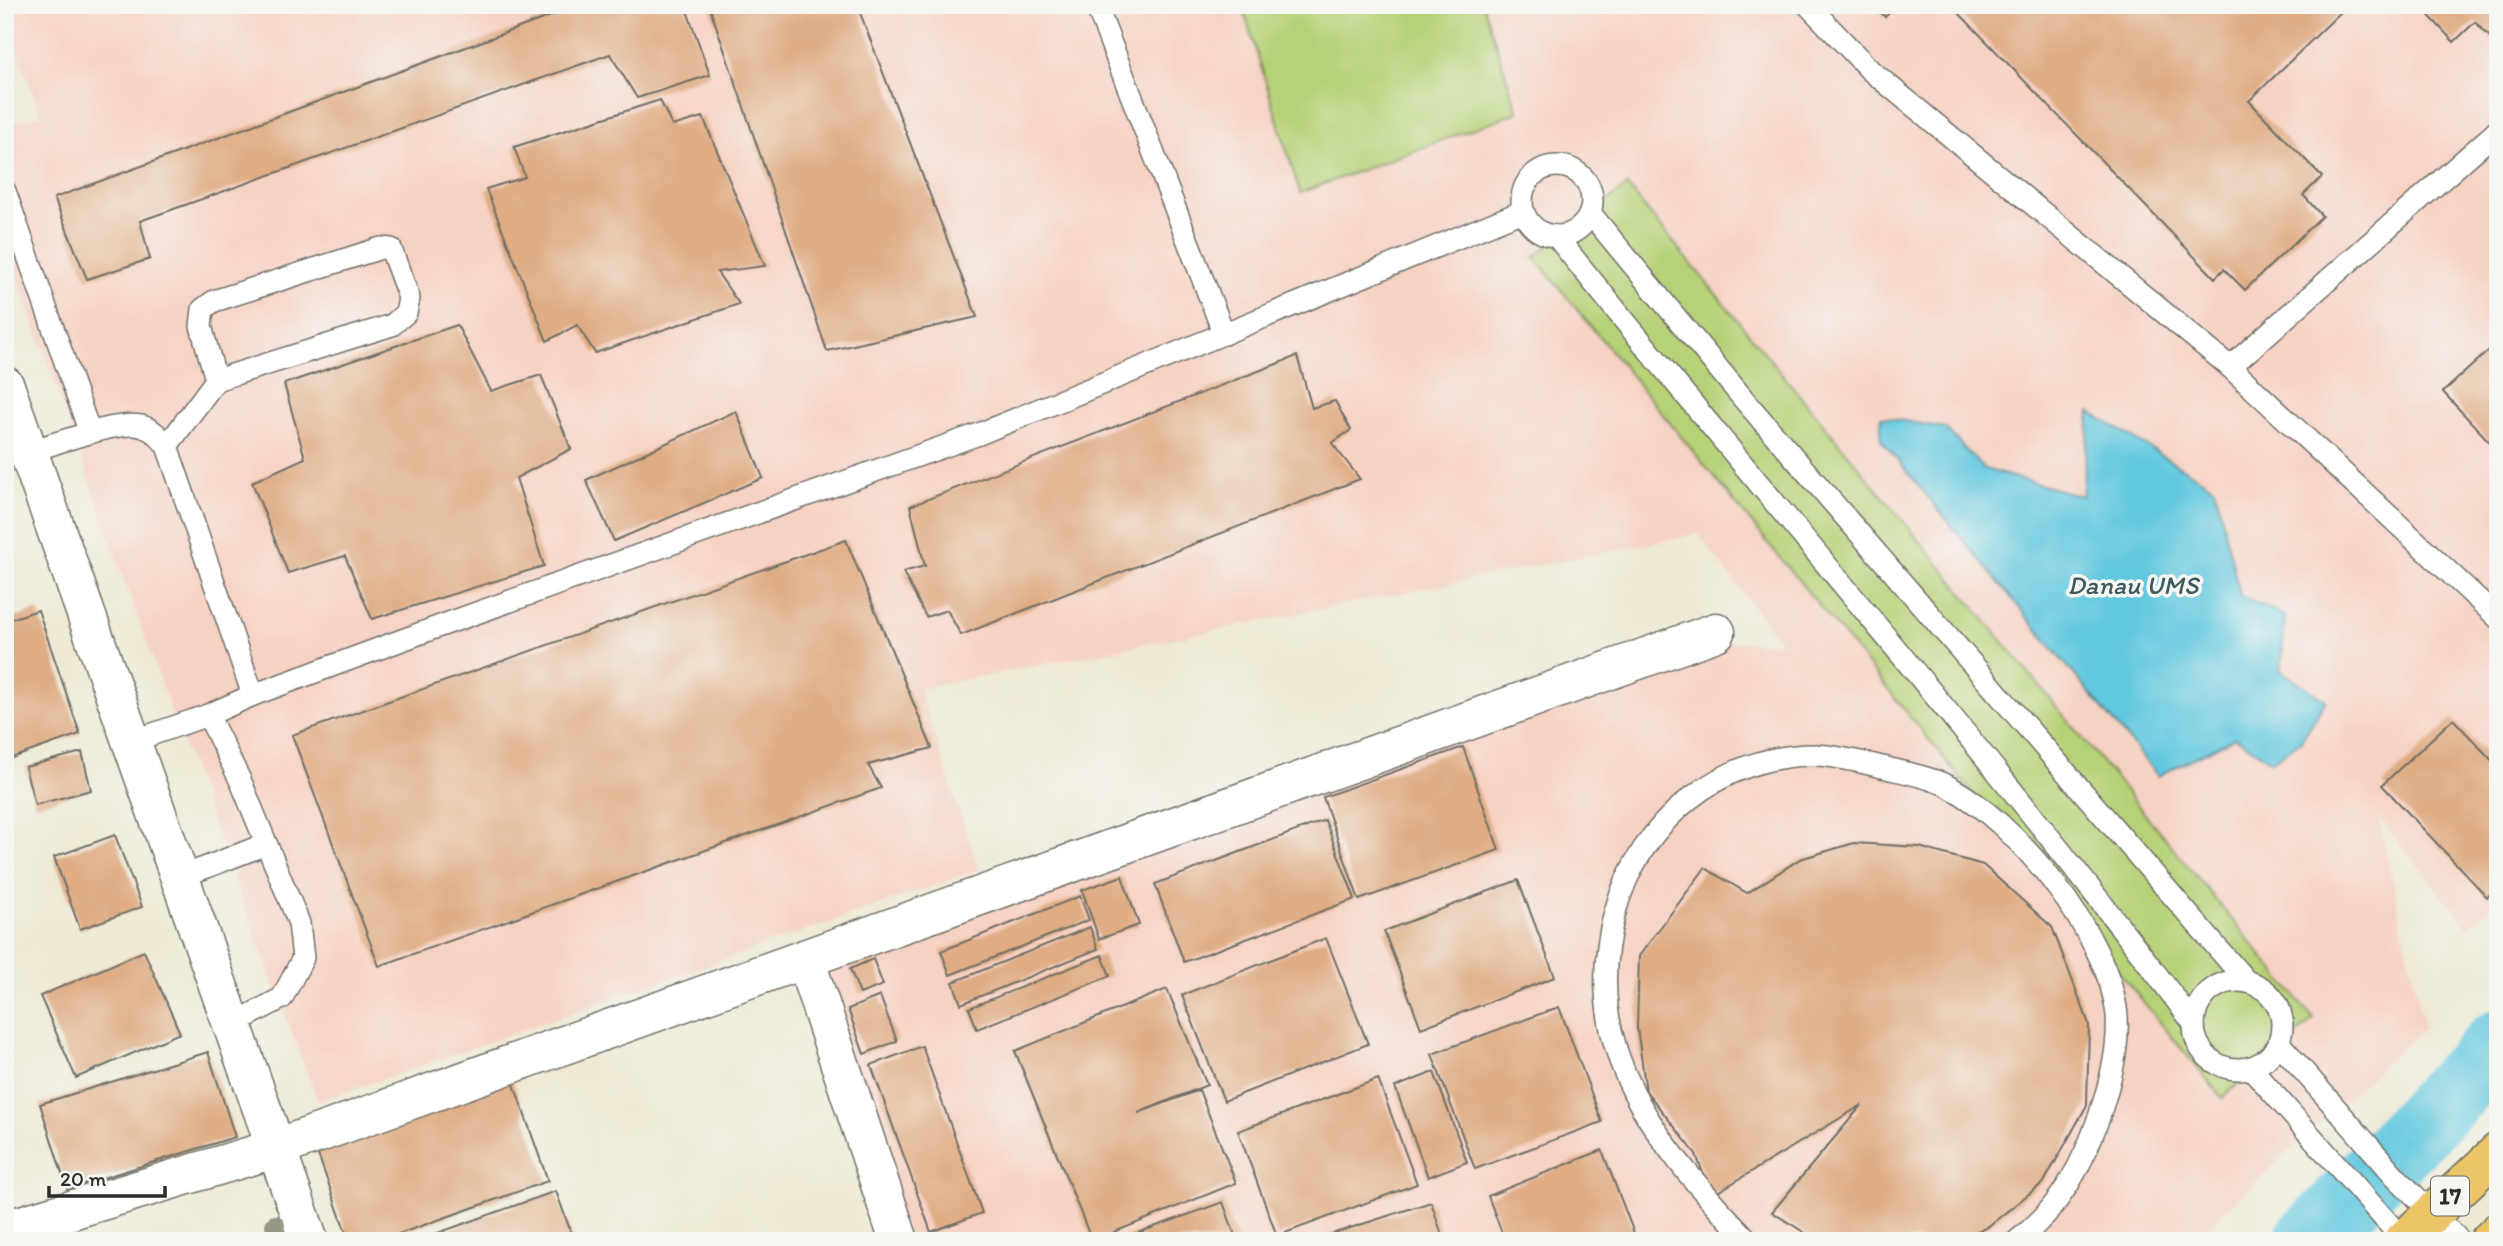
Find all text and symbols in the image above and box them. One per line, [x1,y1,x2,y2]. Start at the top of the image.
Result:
water label: Danau UMS [2068,569,2201,601]
scale bar [49,1155,164,1199]
text: 20 m [60,1166,107,1191]
road number: 17 [2431,1176,2469,1216]

